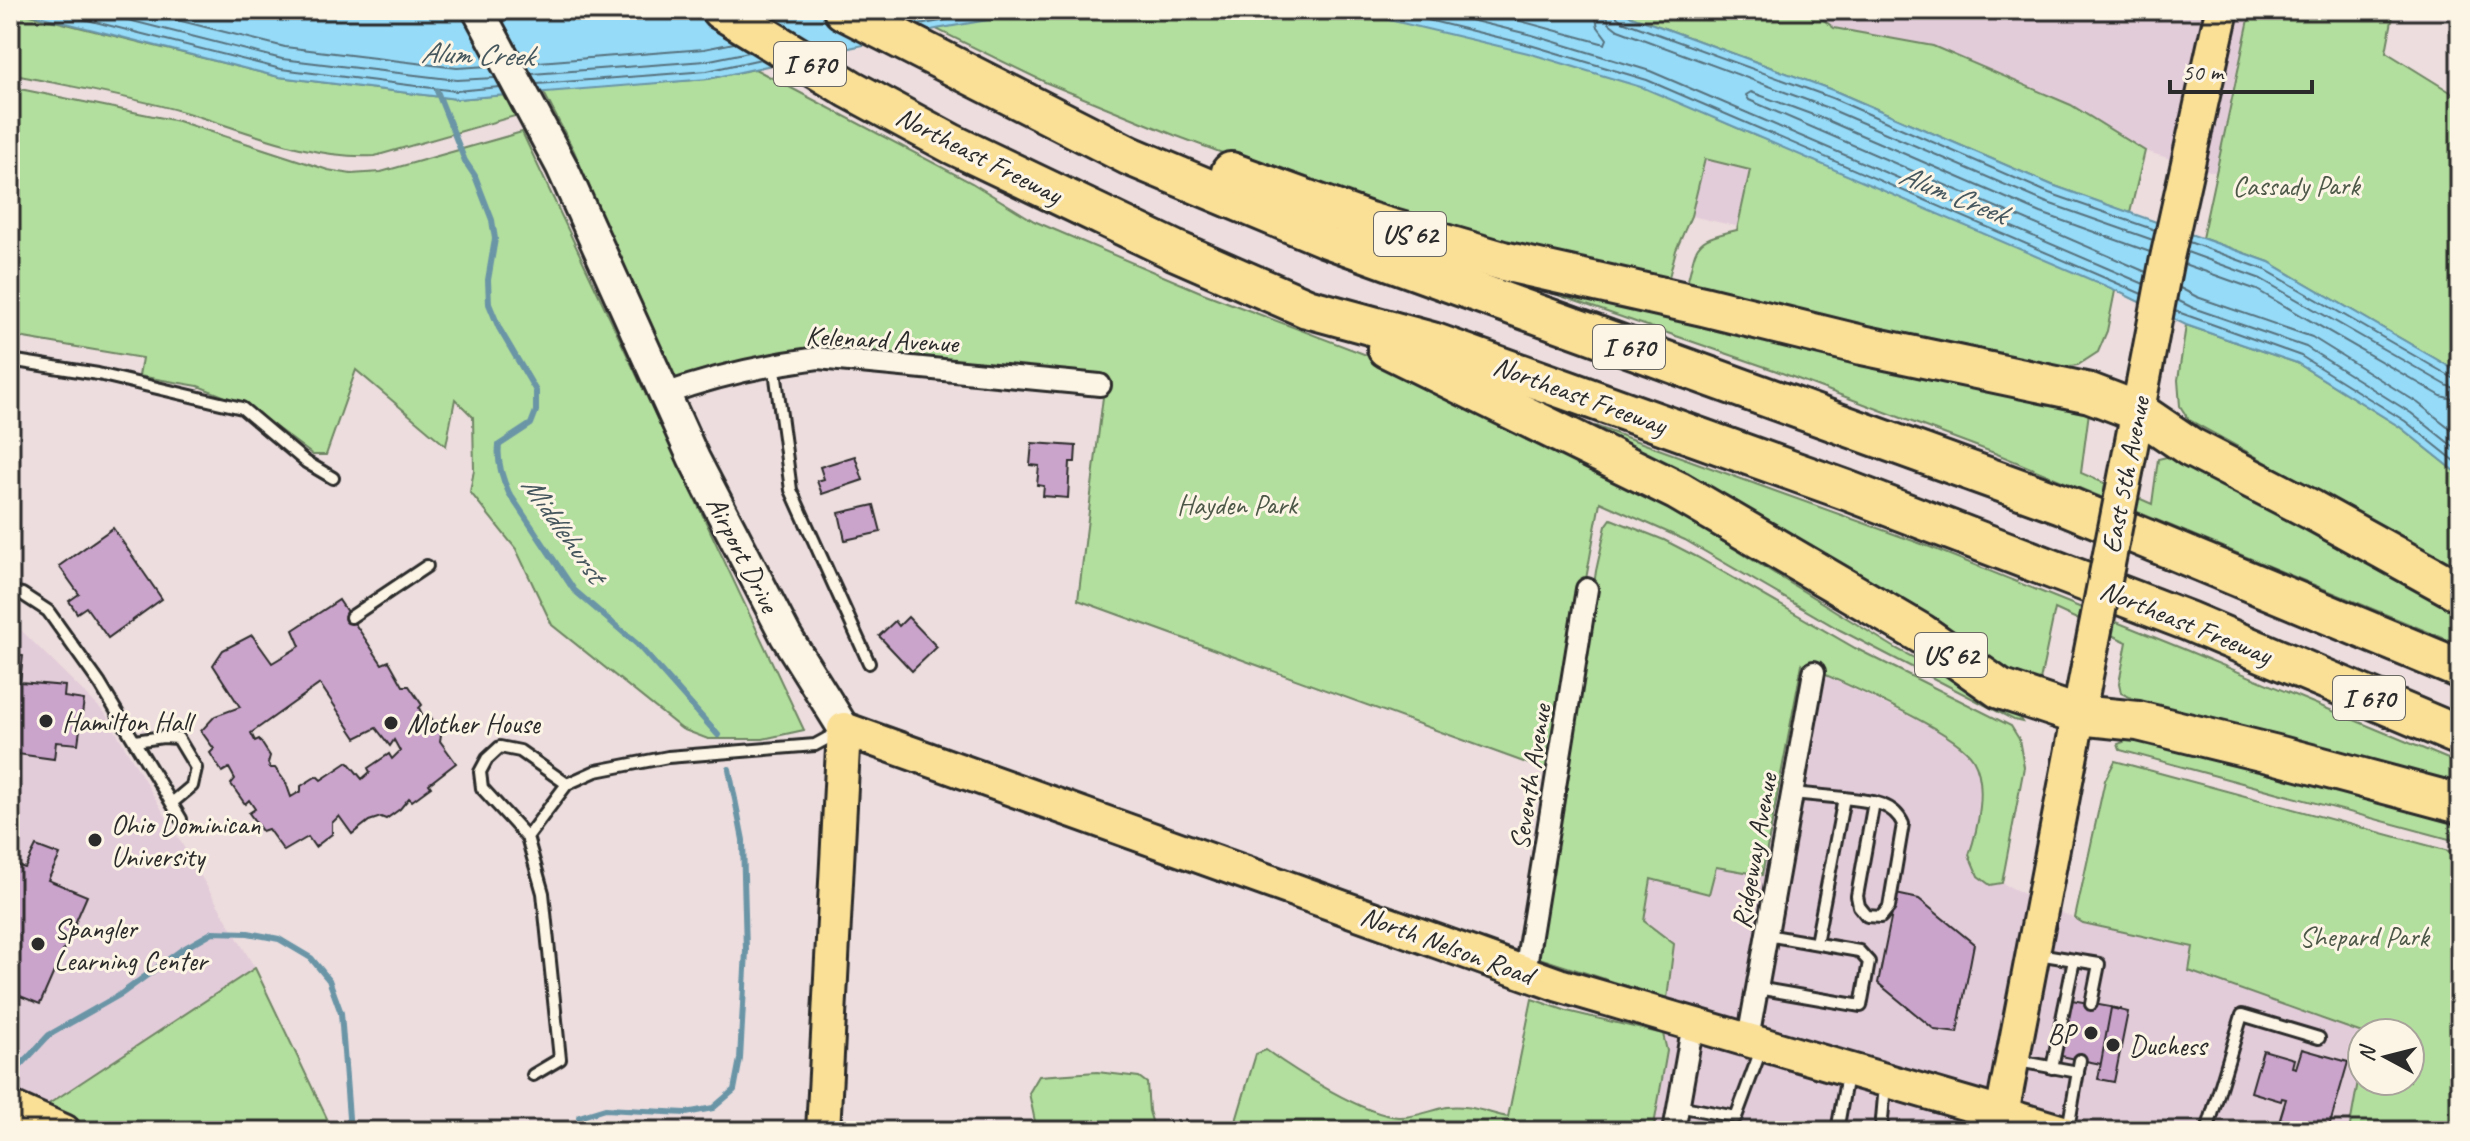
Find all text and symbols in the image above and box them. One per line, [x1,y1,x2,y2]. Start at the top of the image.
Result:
water label: Alum Creek [420,33,539,75]
road number: I 670 [774,42,846,86]
scale bar [2170,44,2312,94]
text: 50 m [2182,57,2225,87]
street label: Northeast Freeway [890,98,1070,213]
water label: Alum Creek [1894,155,2017,235]
park label: Cassady Park [2233,168,2361,203]
road number: US 62 [1374,212,1446,256]
street label: Kelenard Avenue [805,318,961,361]
road number: I 670 [1593,325,1665,369]
street label: Northeast Freeway [1489,348,1674,443]
street label: East 5th Avenue [2093,392,2158,556]
water label: Middlehurst [513,468,618,595]
park label: Hayden Park [1177,487,1299,522]
street label: Airport Drive [699,490,788,620]
street label: Northeast Freeway [2095,572,2279,673]
road number: US 62 [1915,633,1987,677]
road number: I 670 [2333,676,2405,720]
street label: Seventh Avenue [1501,700,1559,852]
place label: Hamilton Hall [62,704,197,739]
place label: Mother House [407,706,542,741]
marker: Hamilton Hall [37,712,55,730]
marker: Mother House [382,714,400,732]
street label: Ridgeway Avenue [1723,769,1785,931]
place label: Ohio Dominican University [111,807,261,874]
marker: Ohio Dominican University [86,831,104,849]
street label: North Nelson Road [1356,898,1542,994]
place label: Spangler Learning Center [54,911,210,978]
park label: Shepard Park [2299,919,2431,954]
marker: Spangler Learning Center [29,935,47,953]
place label: BP [2048,1016,2079,1051]
north arrow [2346,1017,2426,1097]
marker: BP [2082,1024,2100,1042]
place label: Duchess [2129,1028,2209,1063]
marker: Duchess [2104,1036,2122,1054]
text: N [2352,1043,2382,1063]

